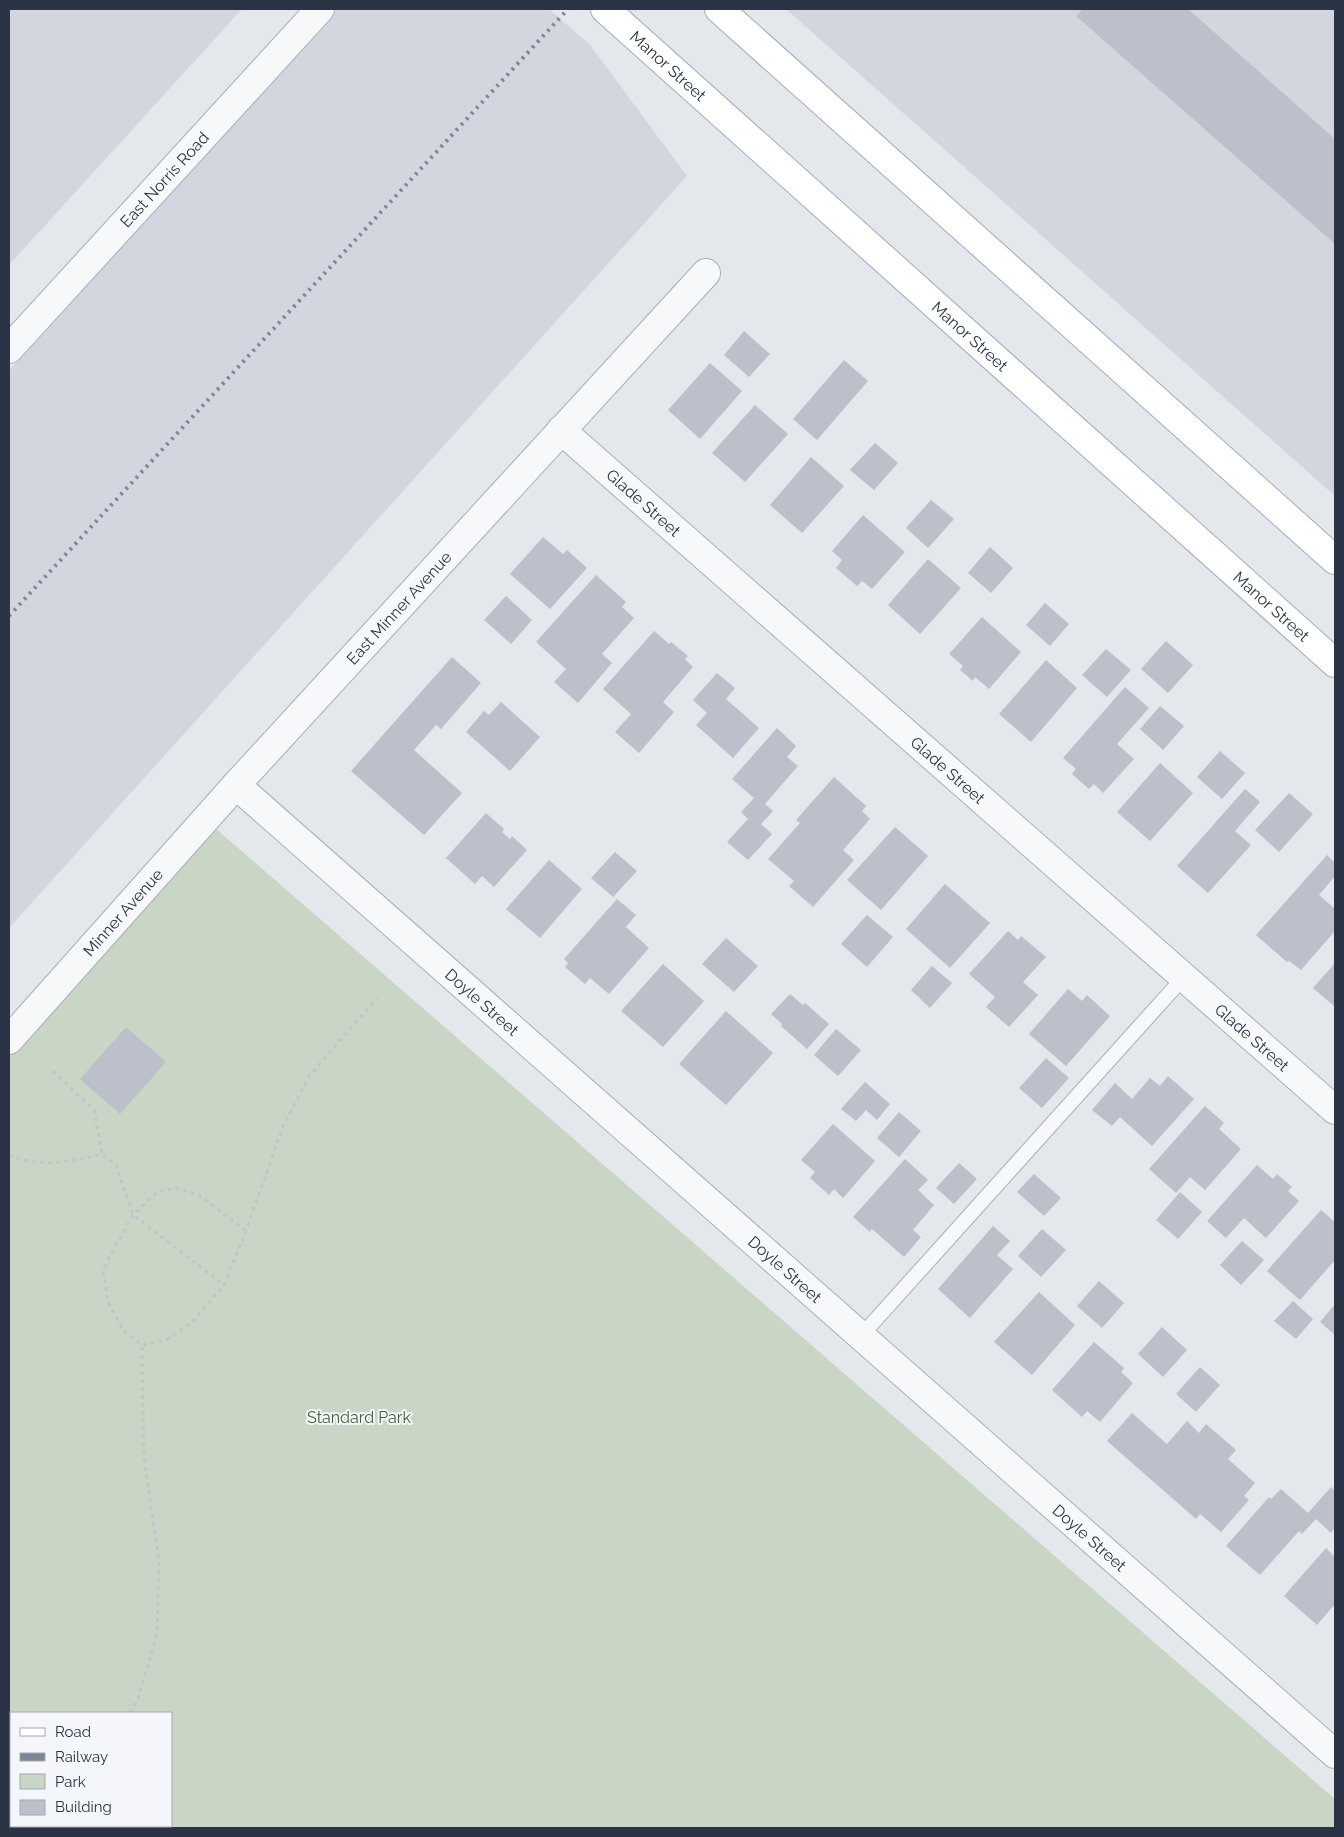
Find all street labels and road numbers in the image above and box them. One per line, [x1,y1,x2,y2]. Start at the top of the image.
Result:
street label: Manor Street [626,27,711,105]
street label: East Norris Road [116,128,213,231]
street label: Manor Street [928,297,1012,375]
street label: Glade Street [603,465,685,541]
street label: East Minner Avenue [342,547,455,668]
street label: Manor Street [1230,567,1314,646]
street label: Glade Street [907,732,989,808]
street label: Minner Avenue [79,865,167,960]
street label: Doyle Street [441,964,523,1040]
street label: Glade Street [1211,1000,1294,1075]
street label: Doyle Street [744,1232,826,1307]
street label: Doyle Street [1049,1500,1131,1575]

